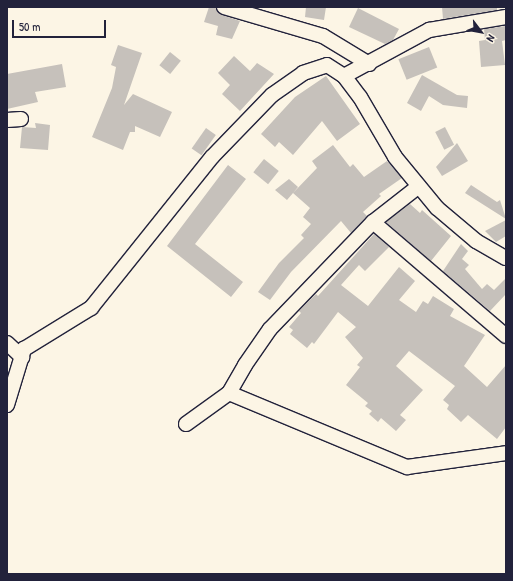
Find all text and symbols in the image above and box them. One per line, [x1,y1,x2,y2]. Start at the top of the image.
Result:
scale bar [14,12,108,38]
north arrow [461,12,501,52]
text: 50 m [19,18,40,35]
text: N [484,32,499,45]

